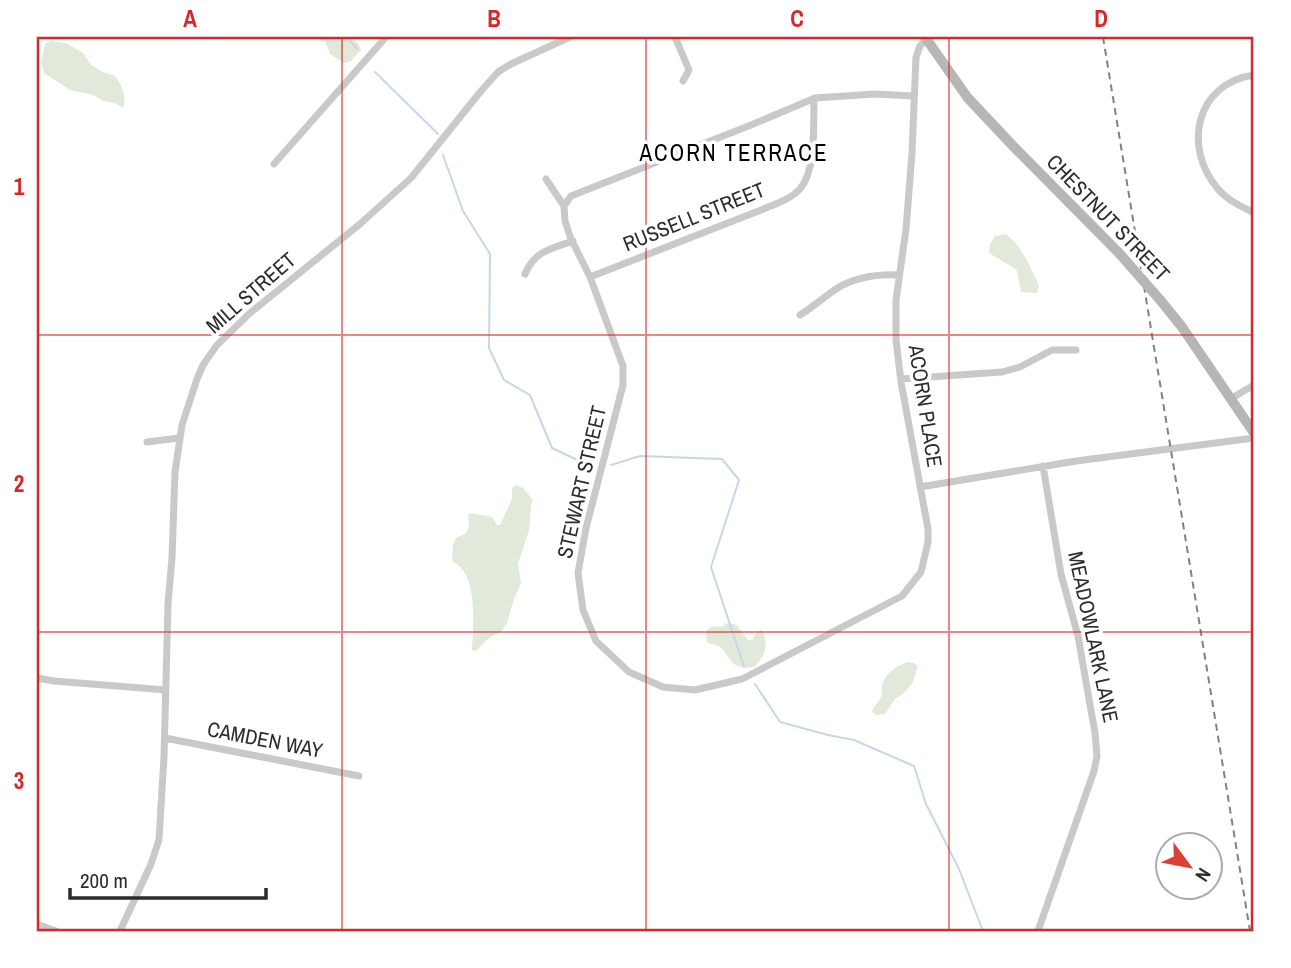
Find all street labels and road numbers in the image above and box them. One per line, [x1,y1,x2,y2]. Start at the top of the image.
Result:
street label: CHESTNUT STREET [1040,148,1177,288]
street label: RUSSELL STREET [619,175,769,258]
street label: MILL STREET [200,245,302,340]
street label: ACORN PLACE [901,342,949,469]
street label: STEWART STREET [550,402,613,561]
street label: MEADOWLARK LANE [1061,549,1126,725]
street label: CAMDEN WAY [205,714,326,765]

